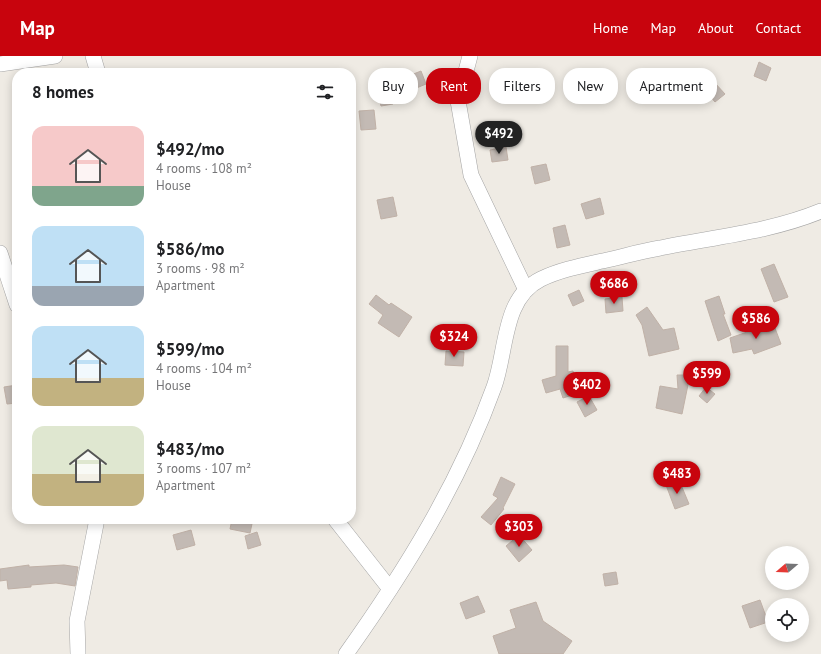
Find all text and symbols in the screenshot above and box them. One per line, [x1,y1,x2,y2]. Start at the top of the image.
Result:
text: Map [20,16,55,40]
text: Home [593,19,628,37]
text: Map [650,19,676,37]
text: About [698,19,734,37]
text: Contact [756,19,801,37]
chip: Buy [368,68,418,104]
chip: Rent [426,68,481,104]
chip: Filters [489,68,555,104]
chip: New [563,68,618,104]
chip: Apartment [626,68,717,104]
text: 8 homes [32,81,94,103]
icon: filters [314,81,336,103]
pin: $492 [475,121,523,155]
text: $492 [484,125,514,142]
text: $492/mo [156,138,224,160]
icon: home [64,142,112,190]
text: 4 rooms · 108 m² [156,160,252,177]
text: House [156,177,191,194]
text: $586/mo [156,238,224,260]
icon: home [64,242,112,290]
text: 3 rooms · 98 m² [156,260,245,277]
pin: $686 [590,271,638,305]
text: $686 [599,275,629,292]
text: Apartment [156,277,215,294]
pin: $586 [732,306,780,340]
text: $586 [741,310,771,327]
pin: $324 [430,324,478,358]
text: $324 [439,328,469,345]
text: $599/mo [156,338,224,360]
icon: home [64,342,112,390]
text: 4 rooms · 104 m² [156,360,252,377]
pin: $599 [683,361,731,395]
text: $599 [692,365,722,382]
pin: $402 [563,372,611,406]
text: $402 [572,376,602,393]
text: House [156,377,191,394]
text: $483/mo [156,438,224,460]
icon: home [64,442,112,490]
text: 3 rooms · 107 m² [156,460,251,477]
pin: $483 [653,461,701,495]
text: $483 [662,465,692,482]
text: Apartment [156,477,215,494]
pin: $303 [495,514,543,548]
text: $303 [504,518,534,535]
north arrow [765,546,809,590]
map controls [765,546,809,642]
button: locate [765,598,809,642]

